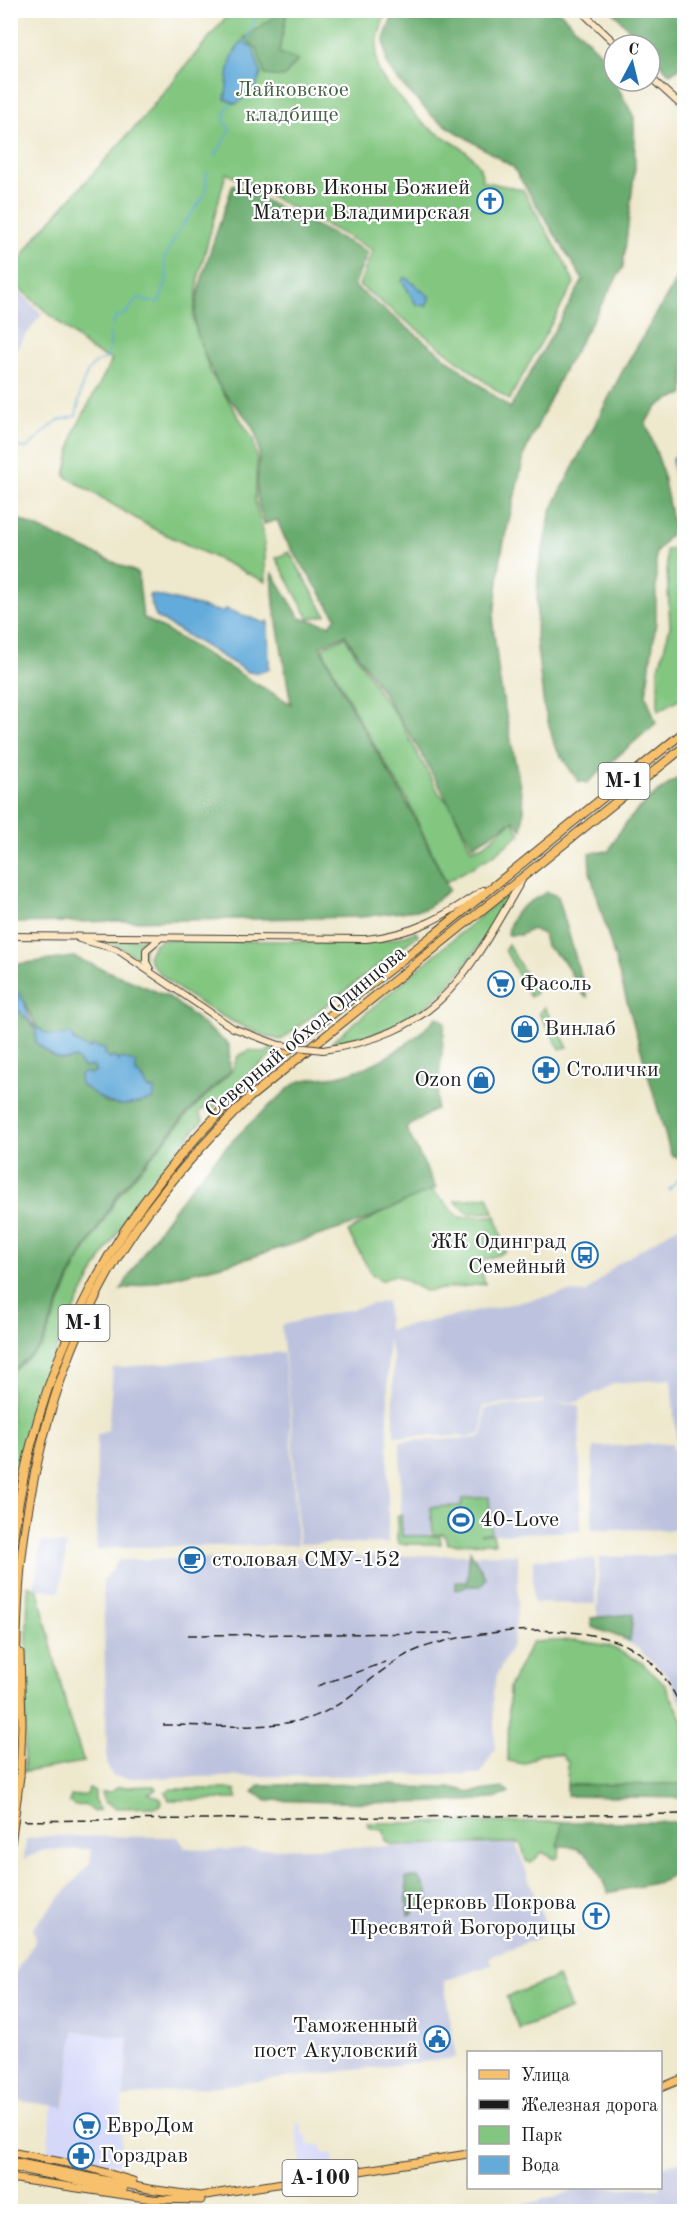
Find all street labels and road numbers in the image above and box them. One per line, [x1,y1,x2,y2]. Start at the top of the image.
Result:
road number: М-1 [598,763,650,799]
street label: Северный обход Одинцова [201,942,411,1122]
road number: М-1 [58,1305,110,1341]
road number: А-100 [282,2160,358,2196]

